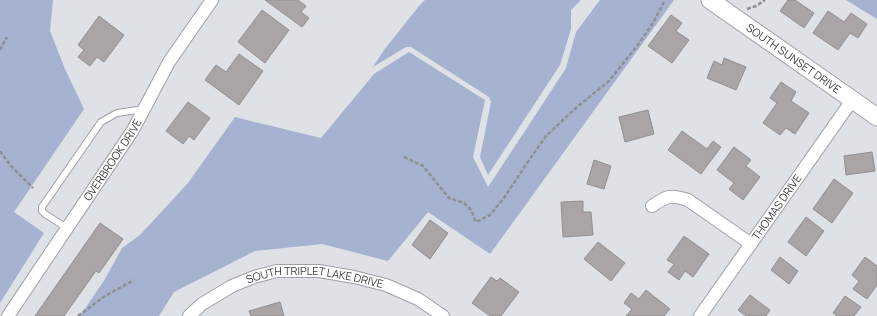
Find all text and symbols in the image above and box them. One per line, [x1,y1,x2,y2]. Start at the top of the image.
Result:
street label: SOUTH SUNSET DRIVE [744,20,844,96]
street label: OVERBROOK DRIVE [80,116,145,203]
street label: THOMAS DRIVE [748,171,805,243]
street label: SOUTH TRIPLET LAKE DRIVE [243,263,385,291]

